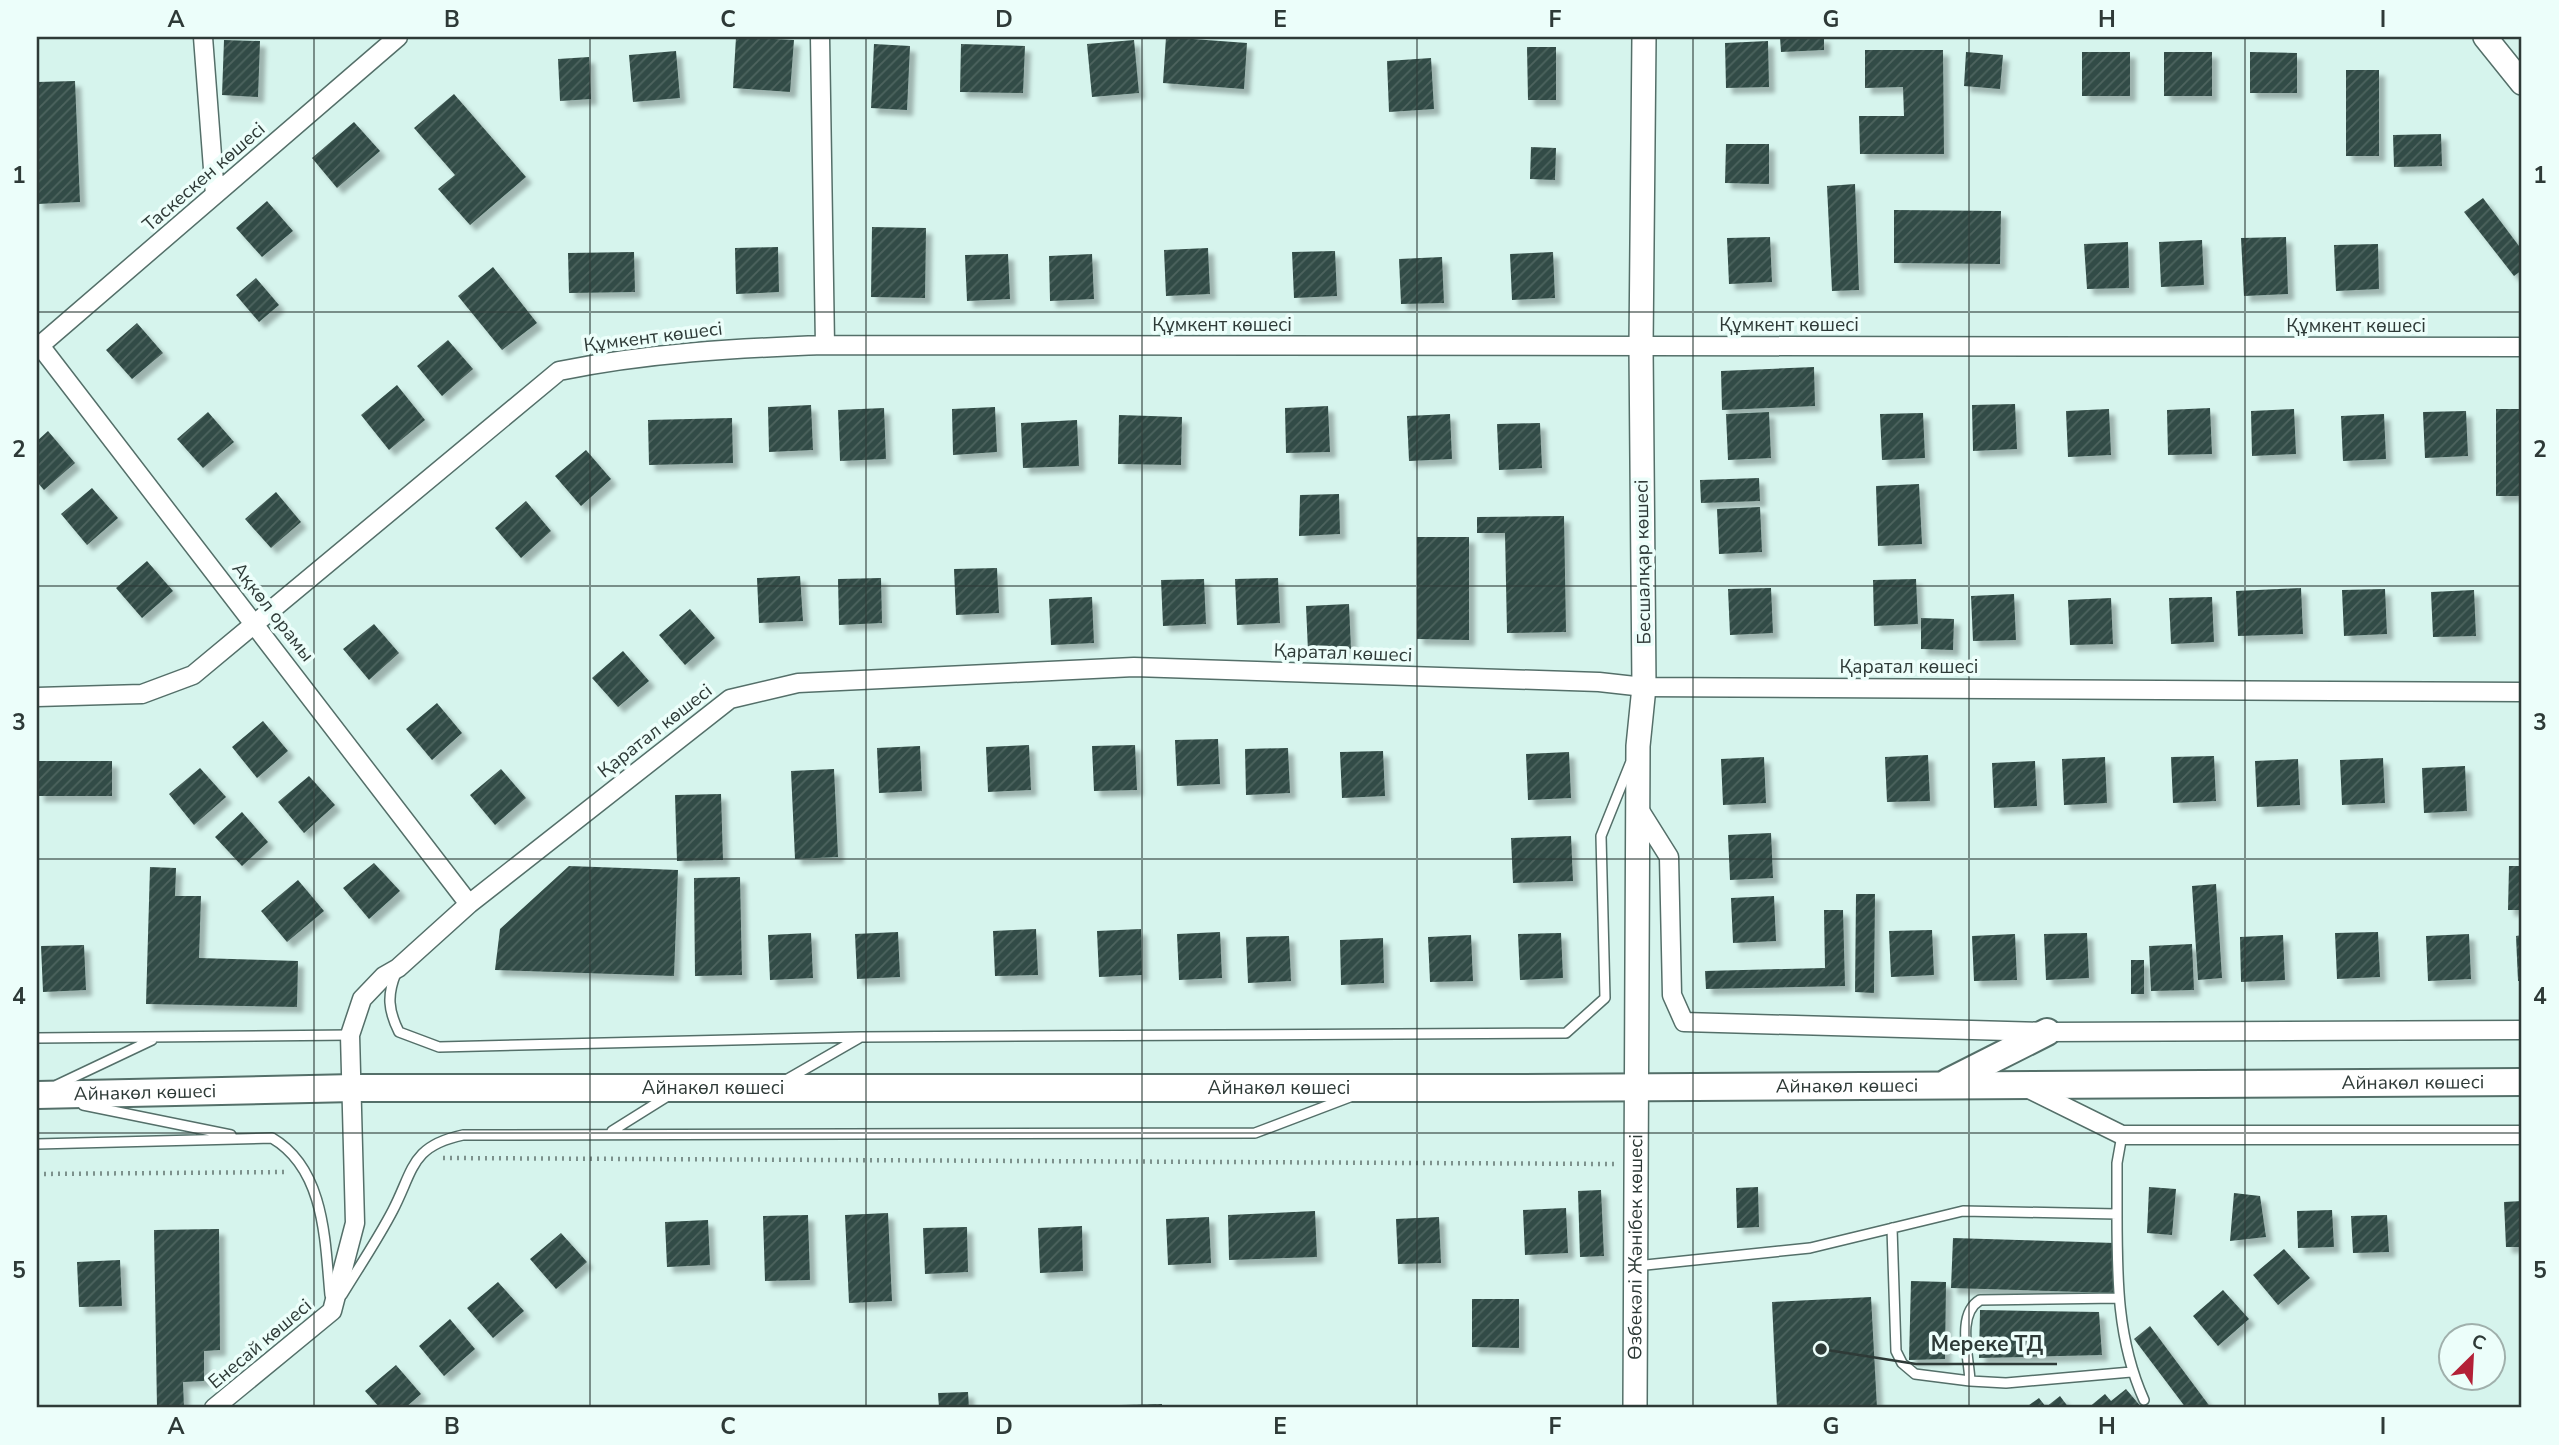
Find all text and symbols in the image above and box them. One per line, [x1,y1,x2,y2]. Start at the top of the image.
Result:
text: A [167,4,185,35]
text: B [444,4,460,35]
text: C [720,4,736,35]
text: D [995,4,1013,35]
text: E [1273,4,1287,35]
text: F [1549,4,1562,35]
text: G [1823,4,1839,35]
text: H [2098,4,2116,35]
text: I [2380,4,2386,35]
street label: Таскескен көшесі [137,116,271,238]
text: 1 [12,160,26,191]
text: 1 [2533,160,2547,191]
street label: Құмкент көшесі [1152,312,1292,338]
street label: Құмкент көшесі [1719,312,1859,338]
street label: Құмкент көшесі [2286,313,2426,339]
street label: Құмкент көшесі [582,316,724,358]
text: 2 [12,434,26,465]
text: 2 [2533,434,2547,465]
street label: Бесшалқар көшесі [1629,479,1657,645]
street label: Ақкөл орамы [226,557,320,667]
street label: Қаратал көшесі [1273,638,1413,668]
street label: Қаратал көшесі [1840,654,1978,680]
street label: Қаратал көшесі [592,678,718,784]
text: 3 [12,707,26,738]
text: 3 [2533,707,2547,738]
text: 4 [12,981,26,1012]
text: 4 [2533,981,2547,1012]
street label: Айнакөл көшесі [2342,1069,2484,1096]
street label: Айнакөл көшесі [1776,1073,1918,1099]
street label: Айнакөл көшесі [642,1075,784,1101]
street label: Айнакөл көшесі [1208,1075,1350,1101]
street label: Айнакөл көшесі [73,1078,217,1107]
street label: Өзбекәлі Жәнібек көшесі [1622,1134,1649,1360]
text: 5 [12,1255,26,1286]
text: 5 [2533,1255,2547,1286]
street label: Енесай көшесі [203,1293,317,1395]
callout: Мереке ТД [1916,1322,2057,1364]
north arrow [2436,1322,2506,1392]
text: С [2467,1328,2490,1357]
text: Мереке ТД [1931,1330,2043,1358]
text: A [167,1411,185,1442]
text: B [444,1411,460,1442]
text: C [720,1411,736,1442]
text: D [995,1411,1013,1442]
text: E [1273,1411,1287,1442]
text: F [1549,1411,1562,1442]
text: G [1823,1411,1839,1442]
text: H [2098,1411,2116,1442]
text: I [2380,1411,2386,1442]

